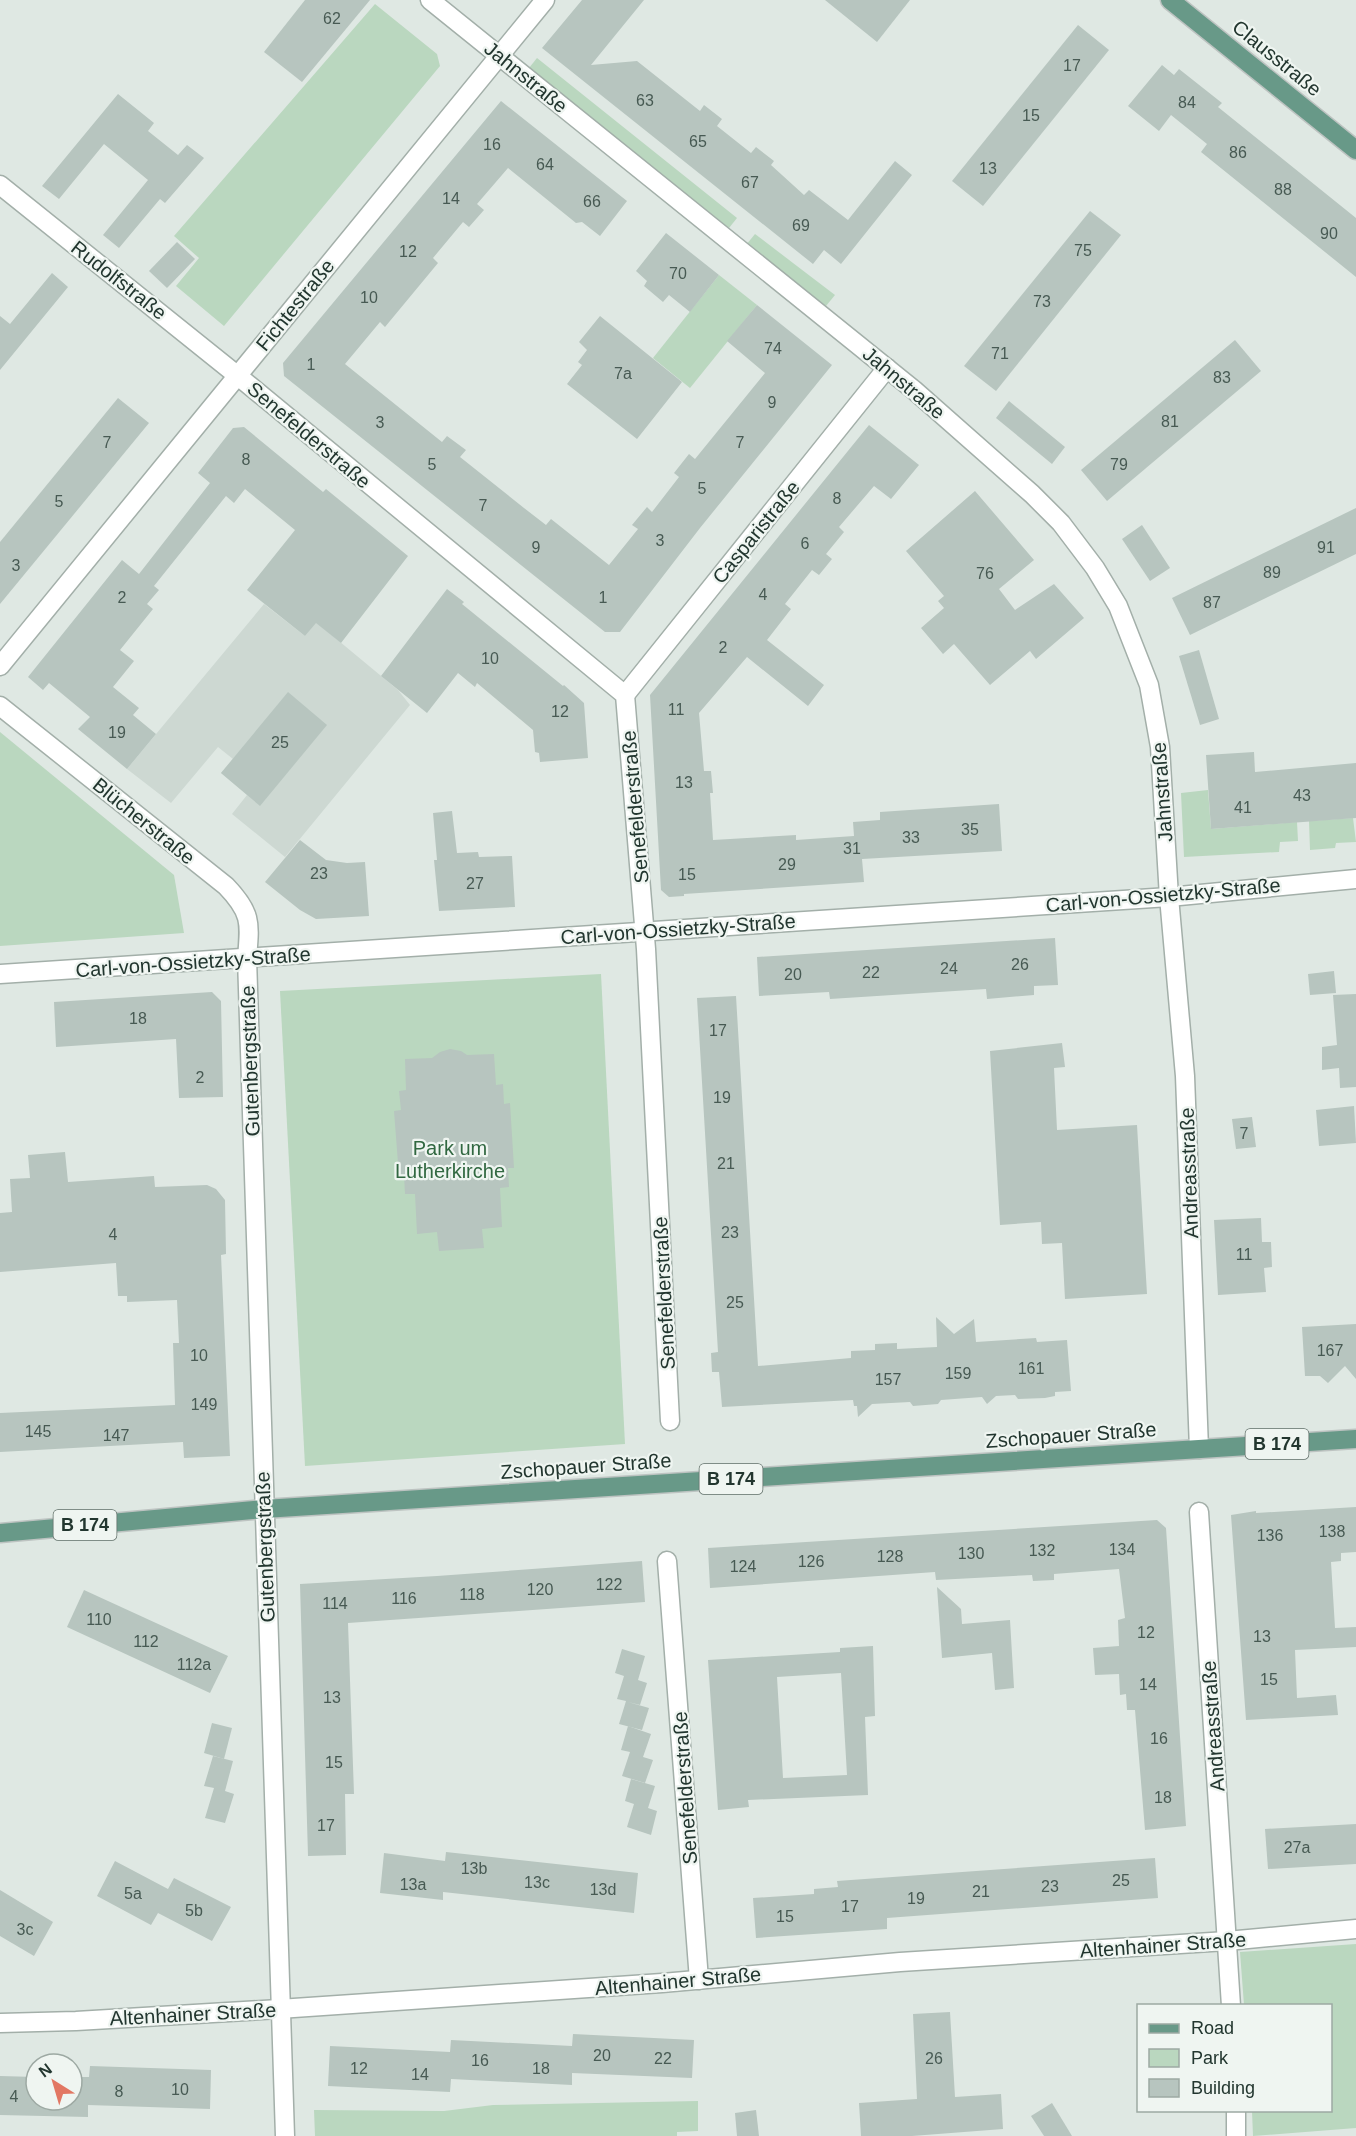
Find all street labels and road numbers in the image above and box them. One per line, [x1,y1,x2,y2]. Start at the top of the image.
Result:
street label: Clausstraße [1228,16,1326,100]
street label: Jahnstraße [480,37,572,117]
street label: Rudolfstraße [67,236,171,324]
street label: Fichtestraße [251,255,339,355]
street label: Jahnstraße [859,342,949,424]
street label: Senefelderstraße [243,377,375,493]
street label: Casparistraße [708,476,804,588]
street label: Senefelderstraße [617,730,653,884]
street label: Jahnstraße [1148,741,1176,843]
street label: Blücherstraße [89,773,199,869]
street label: Carl-von-Ossietzky-Straße [1045,874,1281,916]
street label: Carl-von-Ossietzky-Straße [560,910,796,948]
street label: Carl-von-Ossietzky-Straße [75,943,311,981]
street label: Gutenbergstraße [236,985,264,1137]
street label: Andreasstraße [1176,1107,1202,1239]
street label: Senefelderstraße [649,1216,679,1370]
street label: Zschopauer Straße [985,1418,1157,1452]
road number: B 174 [1246,1429,1308,1459]
street label: Zschopauer Straße [500,1449,672,1483]
road number: B 174 [700,1464,762,1494]
street label: Gutenbergstraße [251,1471,279,1623]
road number: B 174 [54,1510,116,1540]
street label: Andreasstraße [1197,1660,1229,1792]
street label: Senefelderstraße [669,1711,701,1865]
street label: Altenhainer Straße [1079,1928,1247,1962]
street label: Altenhainer Straße [594,1963,762,1999]
street label: Altenhainer Straße [109,1999,277,2029]

